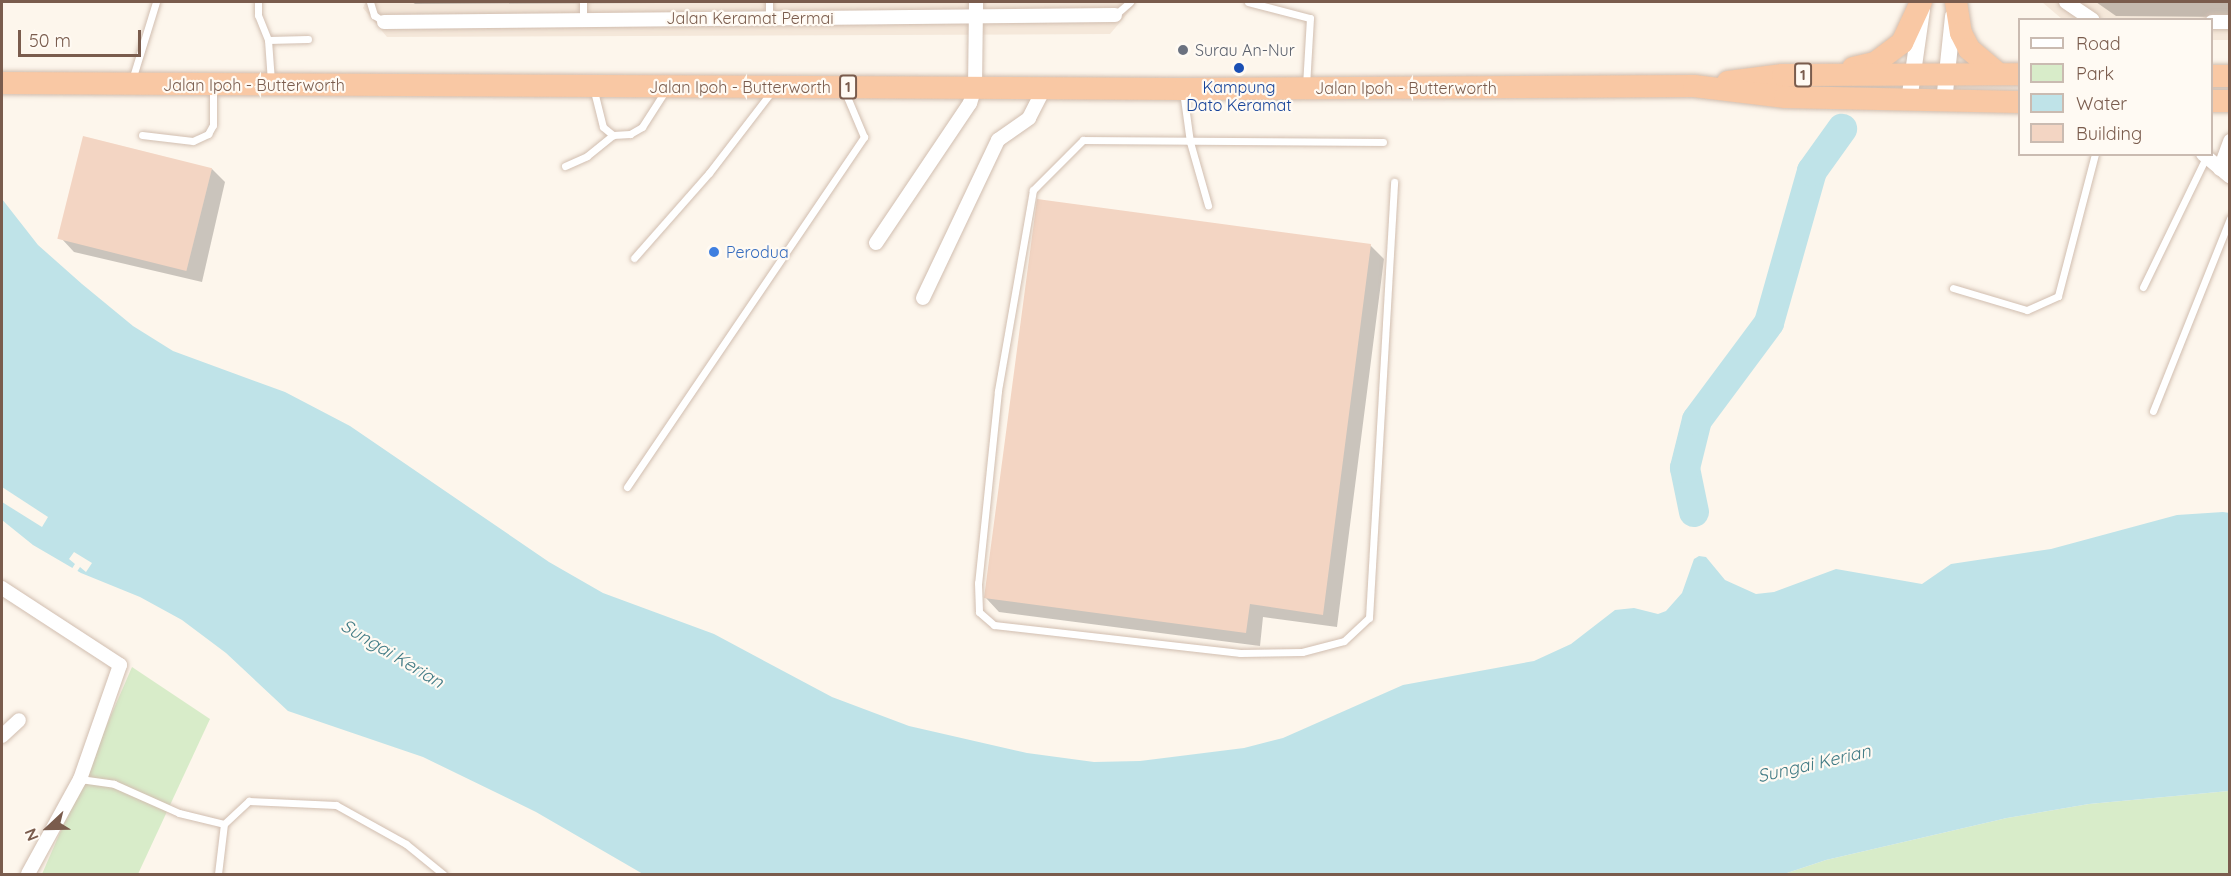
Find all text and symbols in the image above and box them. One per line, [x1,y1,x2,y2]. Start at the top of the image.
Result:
street label: Jalan Keramat Permai [666,8,834,28]
scale bar [21,18,144,56]
legend [2018,18,2213,156]
text: 50 m [29,29,71,52]
text: Road [2076,32,2121,55]
place label: Surau An-Nur [1195,40,1295,60]
marker: Surau An-Nur [1176,43,1190,57]
marker: Kampung Dato Keramat [1232,61,1246,75]
text: Park [2076,62,2114,85]
road number: 1 [1794,63,1812,87]
street label: Jalan Ipoh - Butterworth [163,75,345,95]
road number: 1 [839,75,857,99]
street label: Jalan Ipoh - Butterworth [649,77,831,97]
place label: Kampung Dato Keramat [1186,77,1292,115]
street label: Jalan Ipoh - Butterworth [1315,78,1497,98]
text: Water [2076,92,2127,115]
text: Building [2076,122,2142,145]
place label: Perodua [726,242,789,262]
marker: Perodua [707,245,721,259]
water label: Sungai Kerian [337,615,447,693]
water label: Sungai Kerian [1755,740,1873,788]
north arrow [18,798,78,858]
text: N [20,826,43,844]

